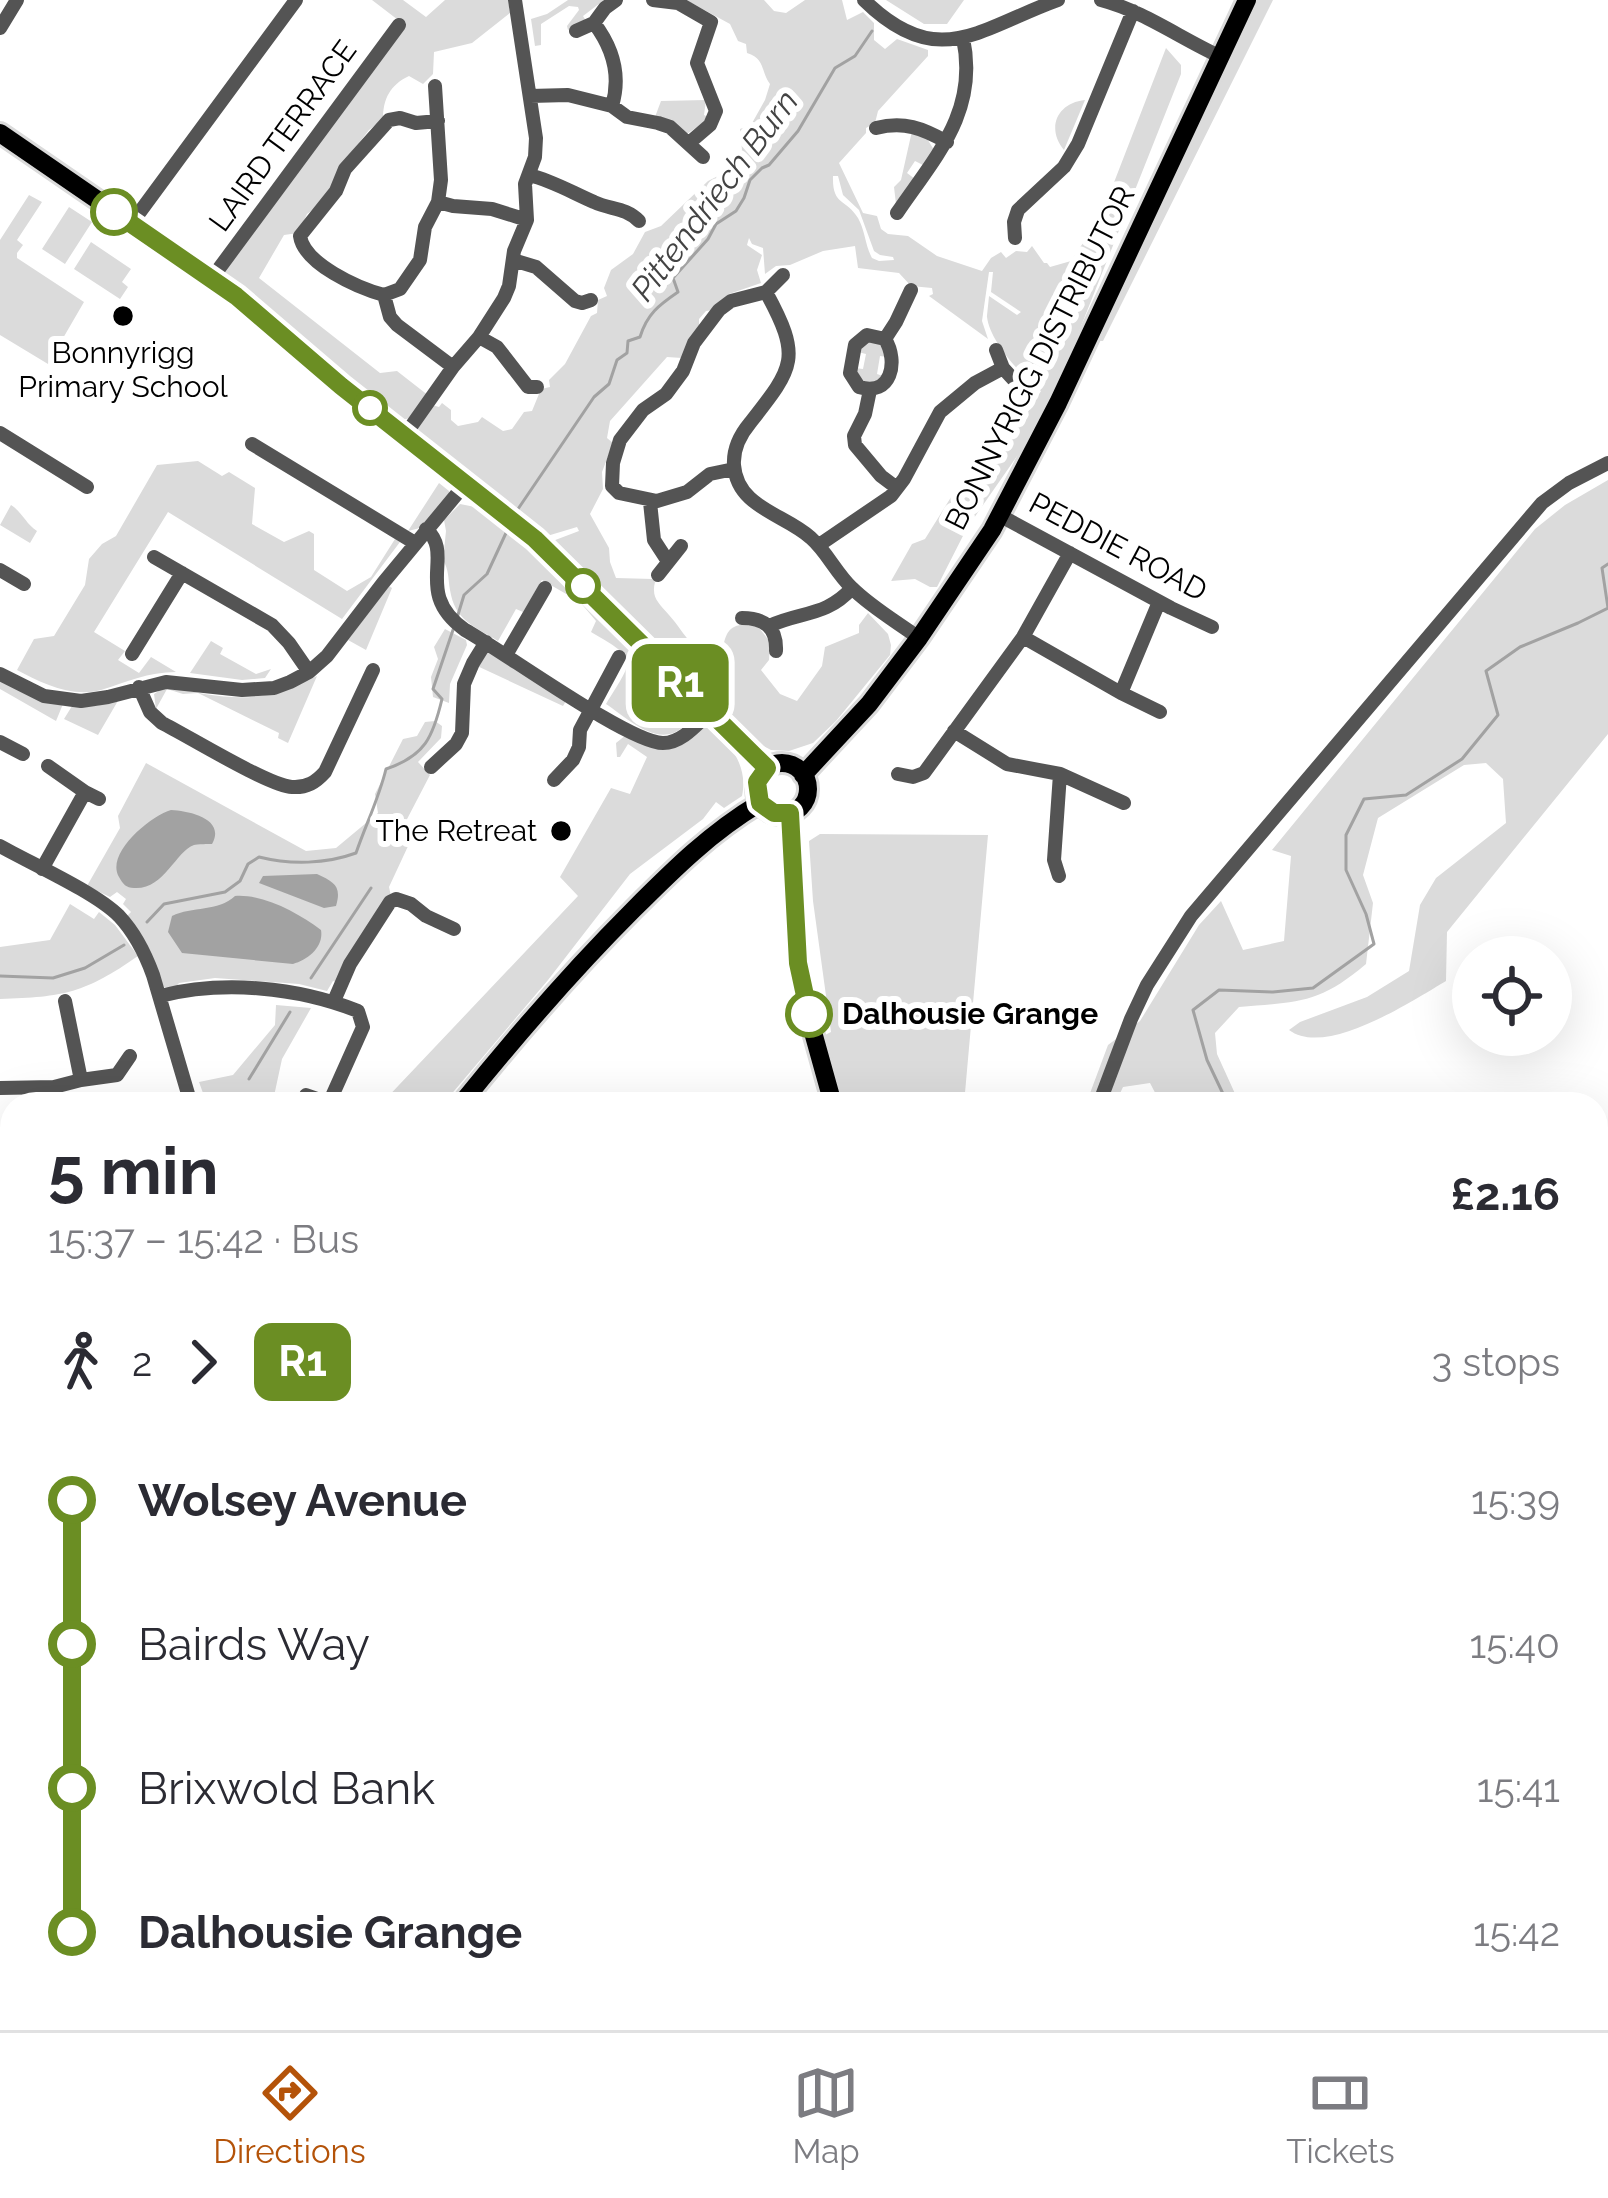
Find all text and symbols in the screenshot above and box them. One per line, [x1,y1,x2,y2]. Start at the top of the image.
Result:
street label: LAIRD TERRACE [202,34,363,238]
water label: Pittendriech Burn [623,82,806,308]
street label: BONNYRIGG DISTRIBUTOR [938,180,1142,535]
unlabelled marker [92,190,136,234]
marker: Bonnyrigg Primary School [110,303,136,329]
place label: Bonnyrigg Primary School [18,335,228,404]
unlabelled marker [354,392,386,424]
street label: PEDDIE ROAD [1023,485,1213,608]
unlabelled marker [567,570,599,602]
line badge: R1 [626,644,734,722]
text: R1 [656,658,704,707]
place label: The Retreat [375,813,537,848]
marker: The Retreat [548,818,574,844]
map controls [1452,936,1572,1056]
button: locate [1452,936,1572,1056]
marker: Dalhousie Grange [787,992,831,1036]
place label: Dalhousie Grange [842,996,1098,1031]
text: 5 min [48,1132,219,1209]
text: £2.16 [1450,1168,1560,1221]
text: 15:37 – 15:42 · Bus [48,1216,359,1262]
icon: walk [48,1329,114,1395]
icon: forward [170,1329,236,1395]
text: R1 [278,1337,327,1386]
text: 2 [132,1339,152,1385]
text: 3 stops [1432,1339,1560,1385]
text: Wolsey Avenue [138,1474,467,1527]
text: 15:39 [1471,1477,1560,1523]
text: Bairds Way [138,1618,370,1671]
text: 15:40 [1470,1621,1560,1667]
text: Brixwold Bank [138,1762,435,1815]
text: 15:41 [1477,1765,1560,1811]
text: Dalhousie Grange [138,1906,522,1959]
text: 15:42 [1473,1909,1560,1955]
tab: Directions [213,2060,366,2171]
tab: Map [792,2060,860,2171]
tab: Tickets [1286,2060,1395,2171]

